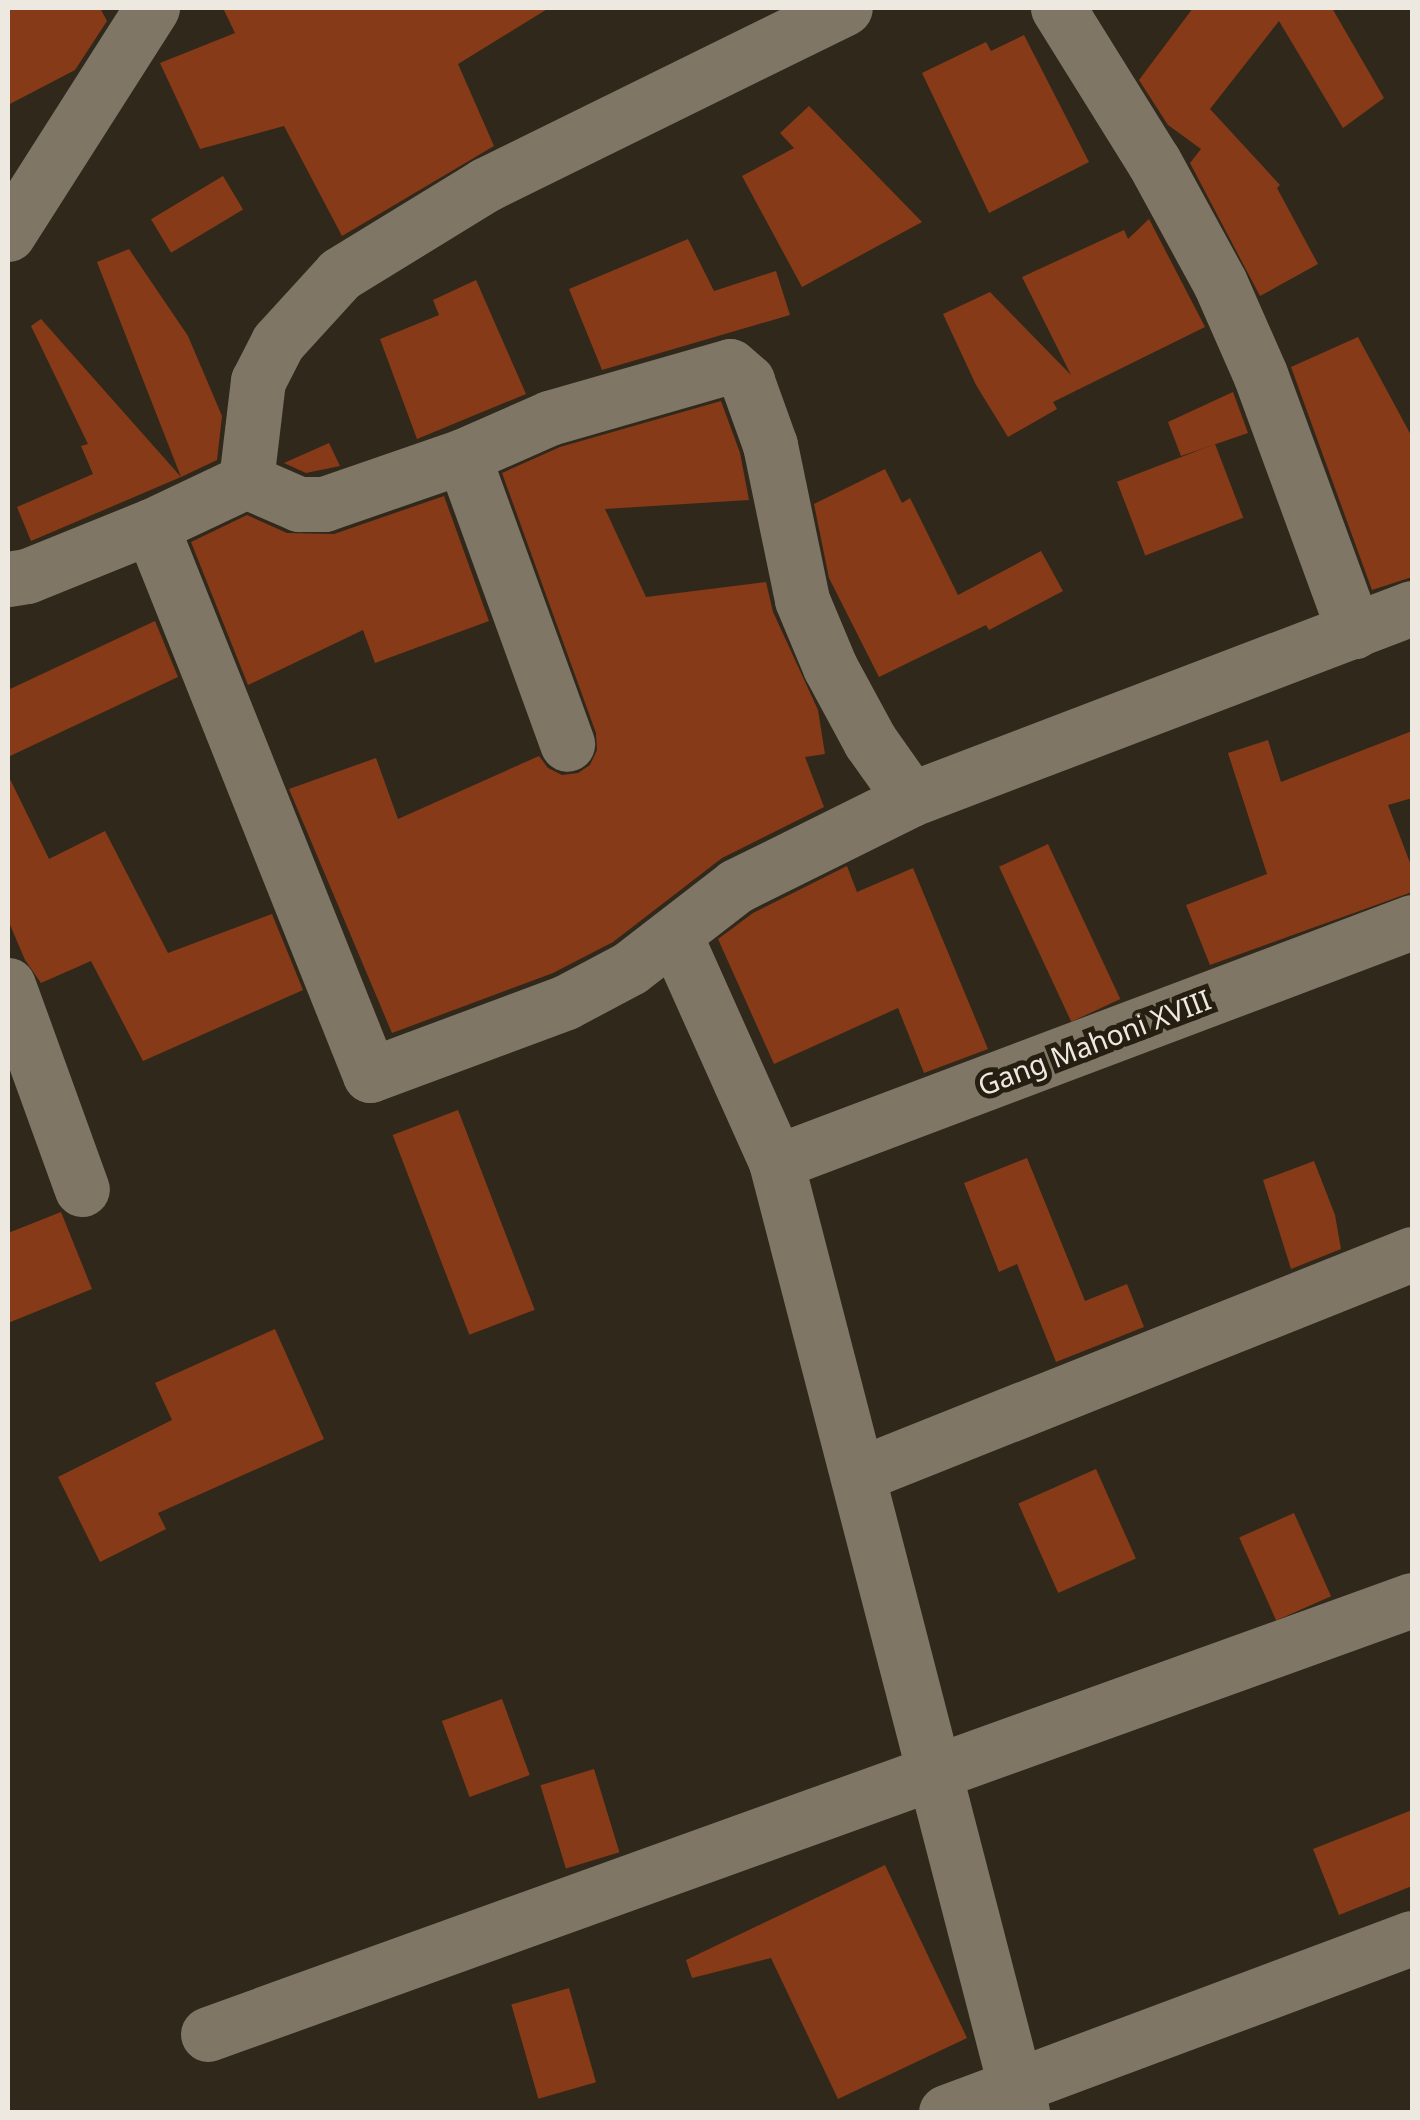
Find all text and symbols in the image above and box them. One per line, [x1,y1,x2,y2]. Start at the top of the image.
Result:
street label: Gang Mahoni XVIII [973,982,1215,1102]

